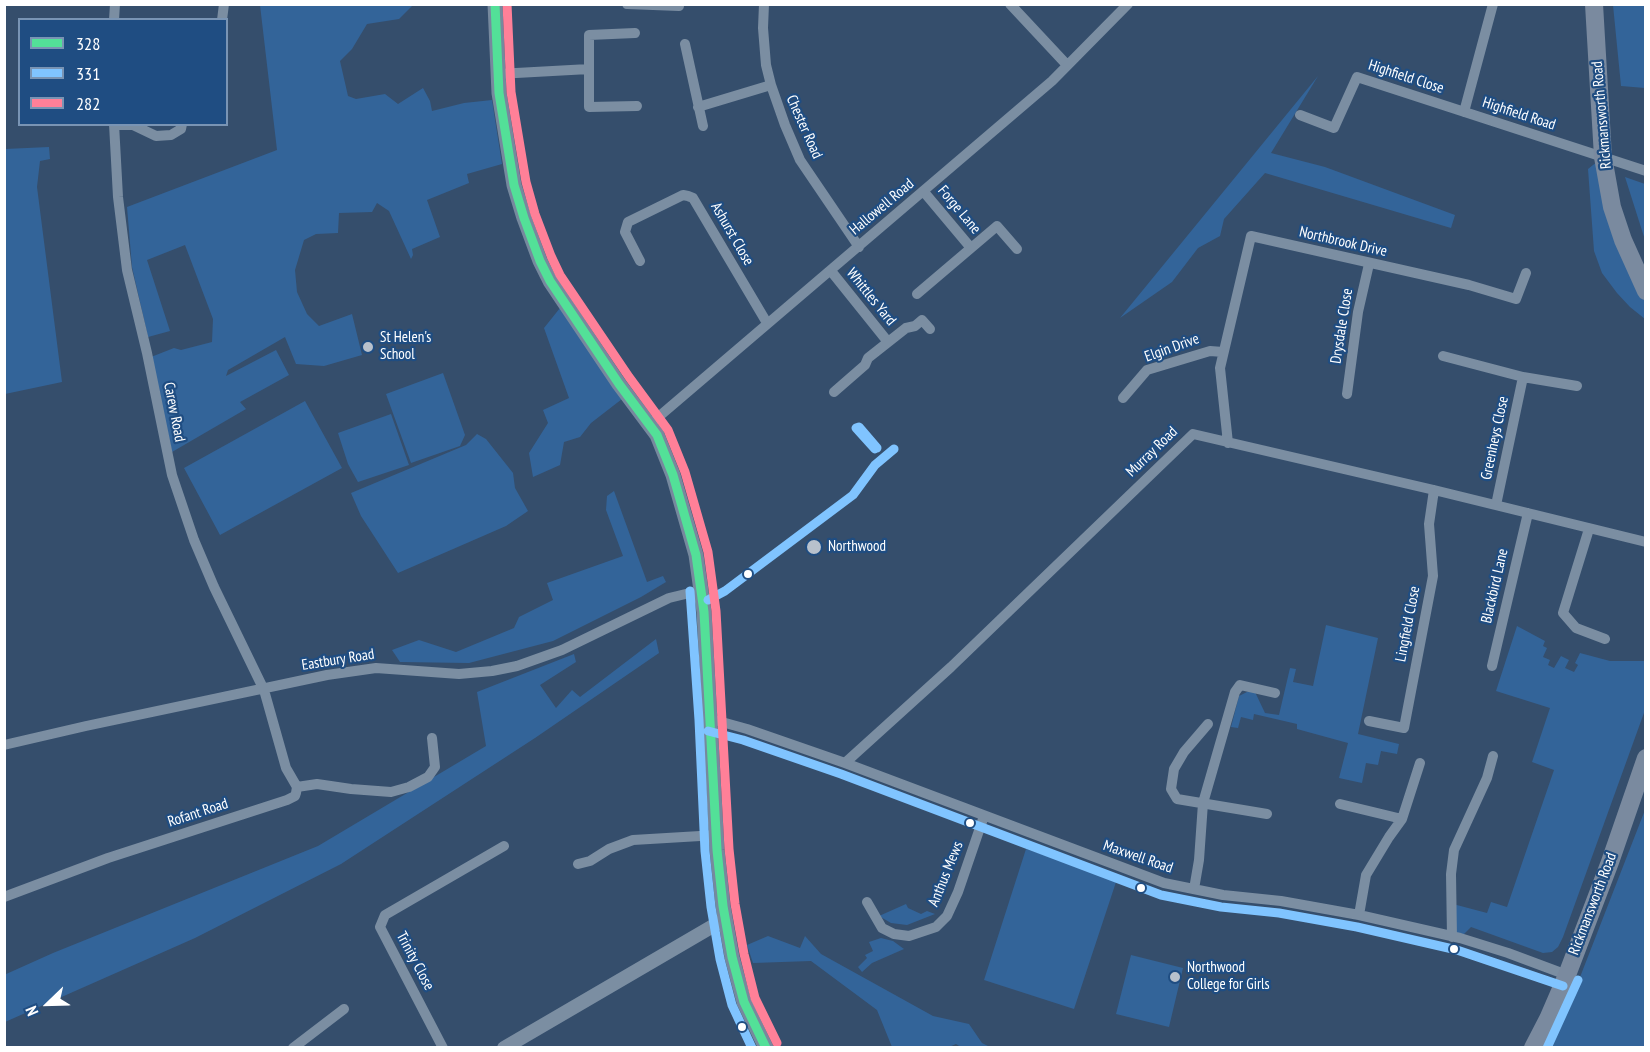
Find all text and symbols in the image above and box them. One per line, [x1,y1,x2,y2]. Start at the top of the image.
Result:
legend [18,18,228,126]
text: 328 [76,32,100,55]
street label: Highfield Close [1366,56,1446,98]
street label: Rickmansworth Road [1588,60,1616,170]
text: 331 [76,62,100,85]
text: 282 [76,92,100,115]
street label: Chester Road [782,92,826,162]
street label: Highfield Road [1480,94,1558,134]
street label: Hallowell Road [846,175,918,239]
street label: Forge Lane [934,182,984,238]
street label: Ashurst Close [707,199,757,269]
street label: Northbrook Drive [1297,223,1389,261]
street label: Whittles Yard [842,265,900,329]
street label: Drysdale Close [1327,287,1357,365]
place label: St Helen's School [380,329,431,364]
street label: Elgin Drive [1142,330,1202,366]
marker: St Helen's School [361,340,375,354]
street label: Carew Road [159,381,189,443]
street label: Greenheys Close [1477,395,1513,481]
street label: Murray Road [1122,423,1182,481]
marker: Northwood [805,538,823,556]
place label: Northwood [828,538,886,556]
street label: Blackbird Lane [1478,547,1512,625]
unlabelled marker [742,568,754,580]
street label: Lingfield Close [1392,585,1424,663]
street label: Eastbury Road [300,645,376,675]
street label: Rofant Road [166,795,230,831]
unlabelled marker [964,817,976,829]
street label: Maxwell Road [1101,837,1175,877]
street label: Anthus Mews [925,839,967,909]
street label: Rickmansworth Road [1565,850,1621,958]
unlabelled marker [1135,882,1147,894]
street label: Trinity Close [392,929,438,993]
unlabelled marker [1448,943,1460,955]
place label: Northwood College for Girls [1187,959,1270,994]
marker: Northwood College for Girls [1168,970,1182,984]
north arrow [18,974,78,1034]
text: N [21,1003,42,1019]
unlabelled marker [736,1021,748,1033]

